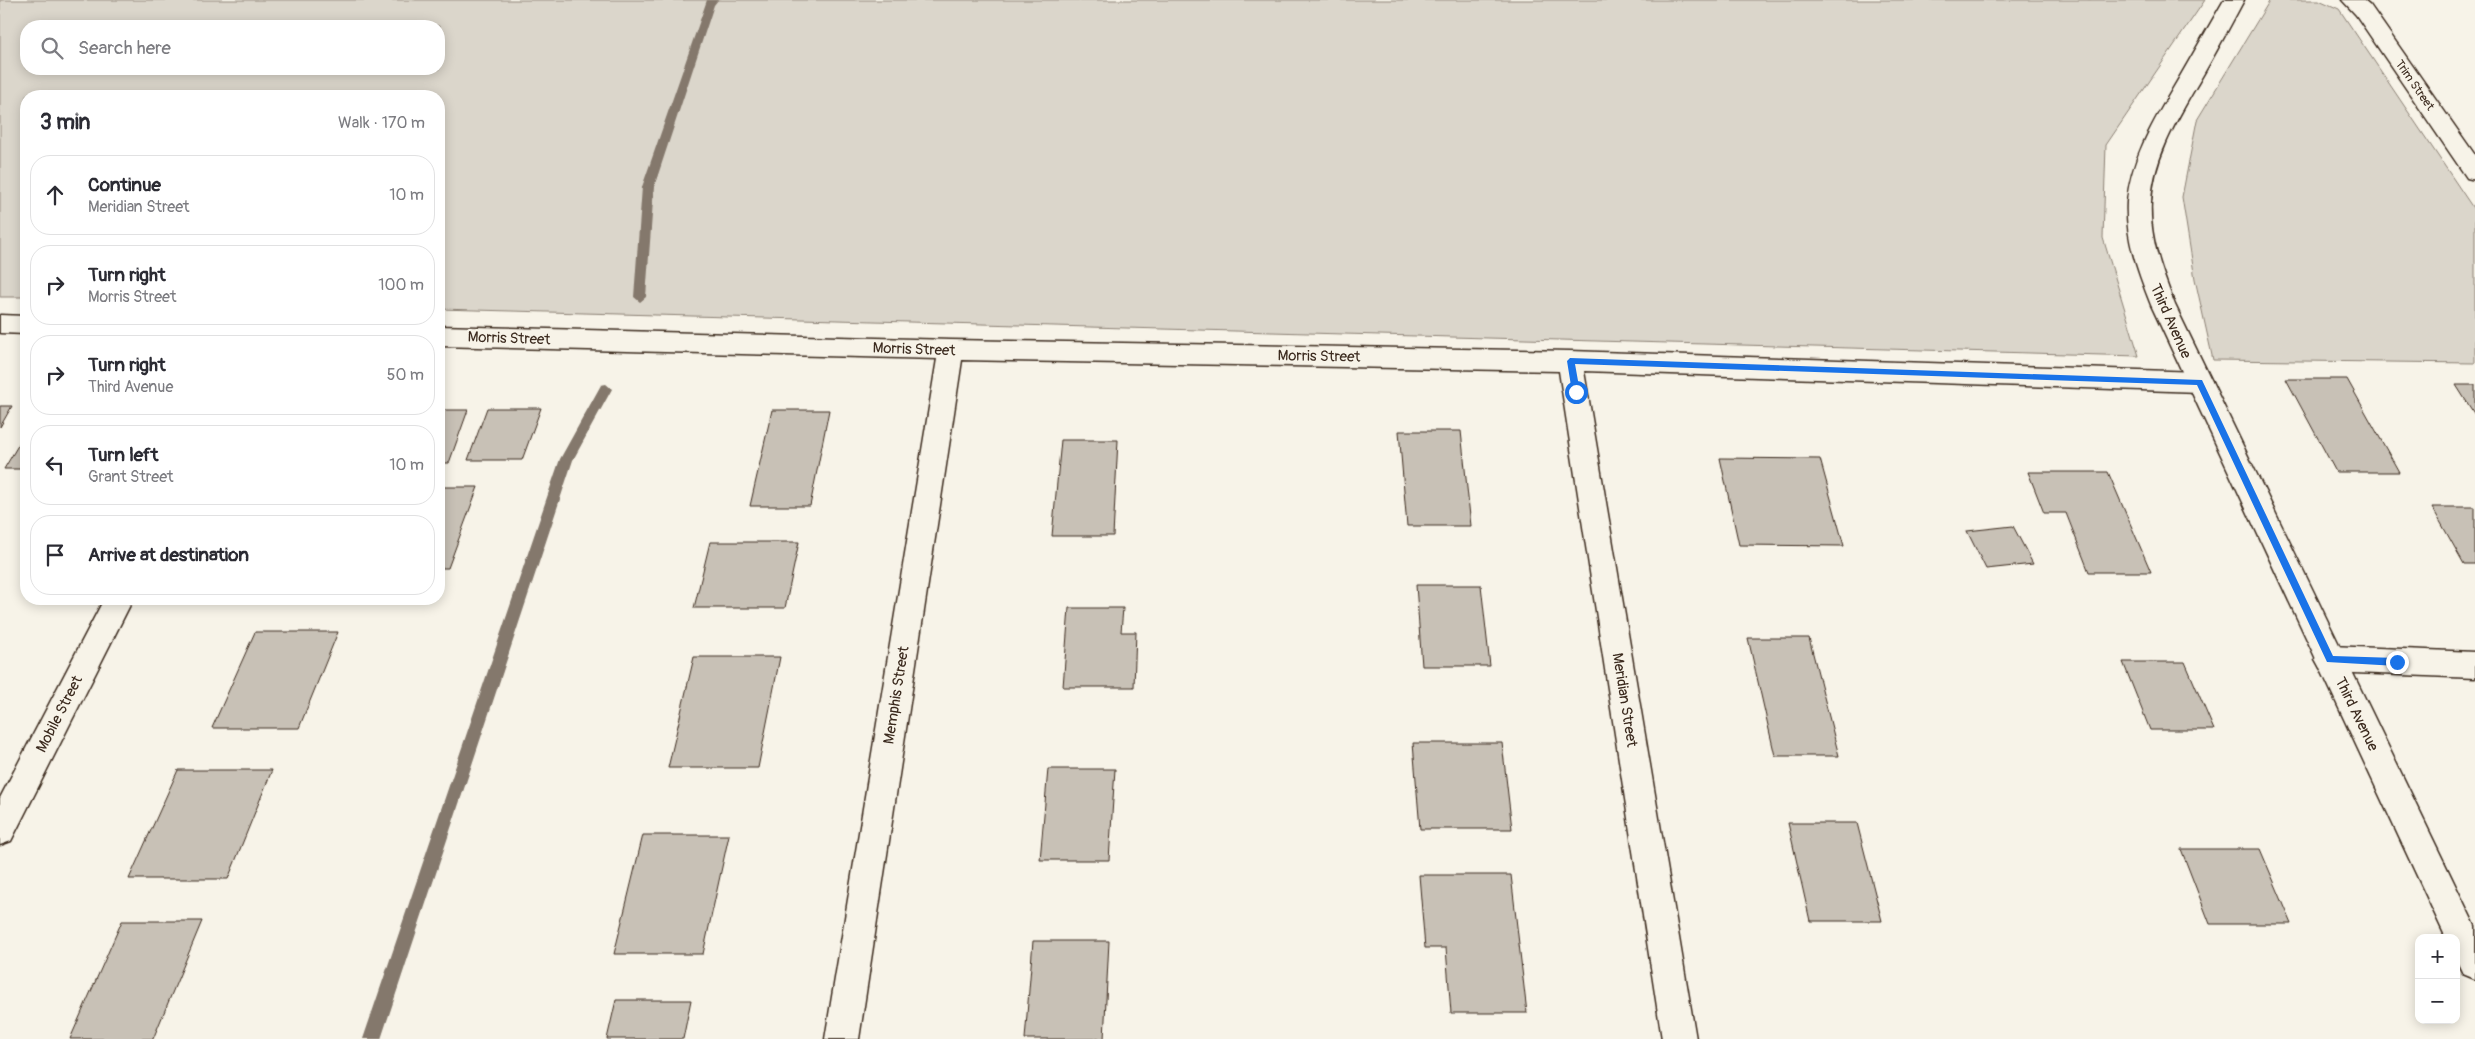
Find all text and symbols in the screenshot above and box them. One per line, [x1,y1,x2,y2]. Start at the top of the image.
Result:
search box [20,20,445,75]
icon: search [38,34,66,62]
text: Search here [78,36,171,60]
street label: Trim Street [2392,57,2438,114]
text: 3 min [40,109,90,136]
text: Walk · 170 m [338,113,425,133]
text: Continue [88,173,161,197]
icon: ahead [41,181,69,209]
text: 10 m [389,185,424,205]
text: Meridian Street [88,197,190,217]
text: Turn right [88,263,166,287]
icon: right [41,271,69,299]
text: 100 m [378,275,424,295]
street label: Third Avenue [2146,281,2196,362]
text: Morris Street [88,287,176,307]
street label: Morris Street [467,328,552,349]
street label: Morris Street [872,339,957,360]
street label: Morris Street [1277,346,1362,367]
text: Turn right [88,353,166,377]
icon: right [41,361,69,389]
text: 50 m [387,365,424,385]
text: Third Avenue [88,377,173,397]
route start [1565,381,1588,404]
text: Turn left [88,443,158,467]
icon: left [41,451,69,479]
text: 10 m [389,455,424,475]
text: Grant Street [88,467,174,487]
icon: arrive [41,541,69,569]
text: Arrive at destination [88,543,249,567]
street label: Memphis Street [879,644,914,745]
route end [2386,651,2409,674]
street label: Meridian Street [1608,652,1641,750]
street label: Mobile Street [32,672,87,756]
street label: Third Avenue [2330,674,2383,755]
map controls [2415,934,2460,1024]
button: + [2415,934,2460,979]
button: − [2415,979,2460,1024]

